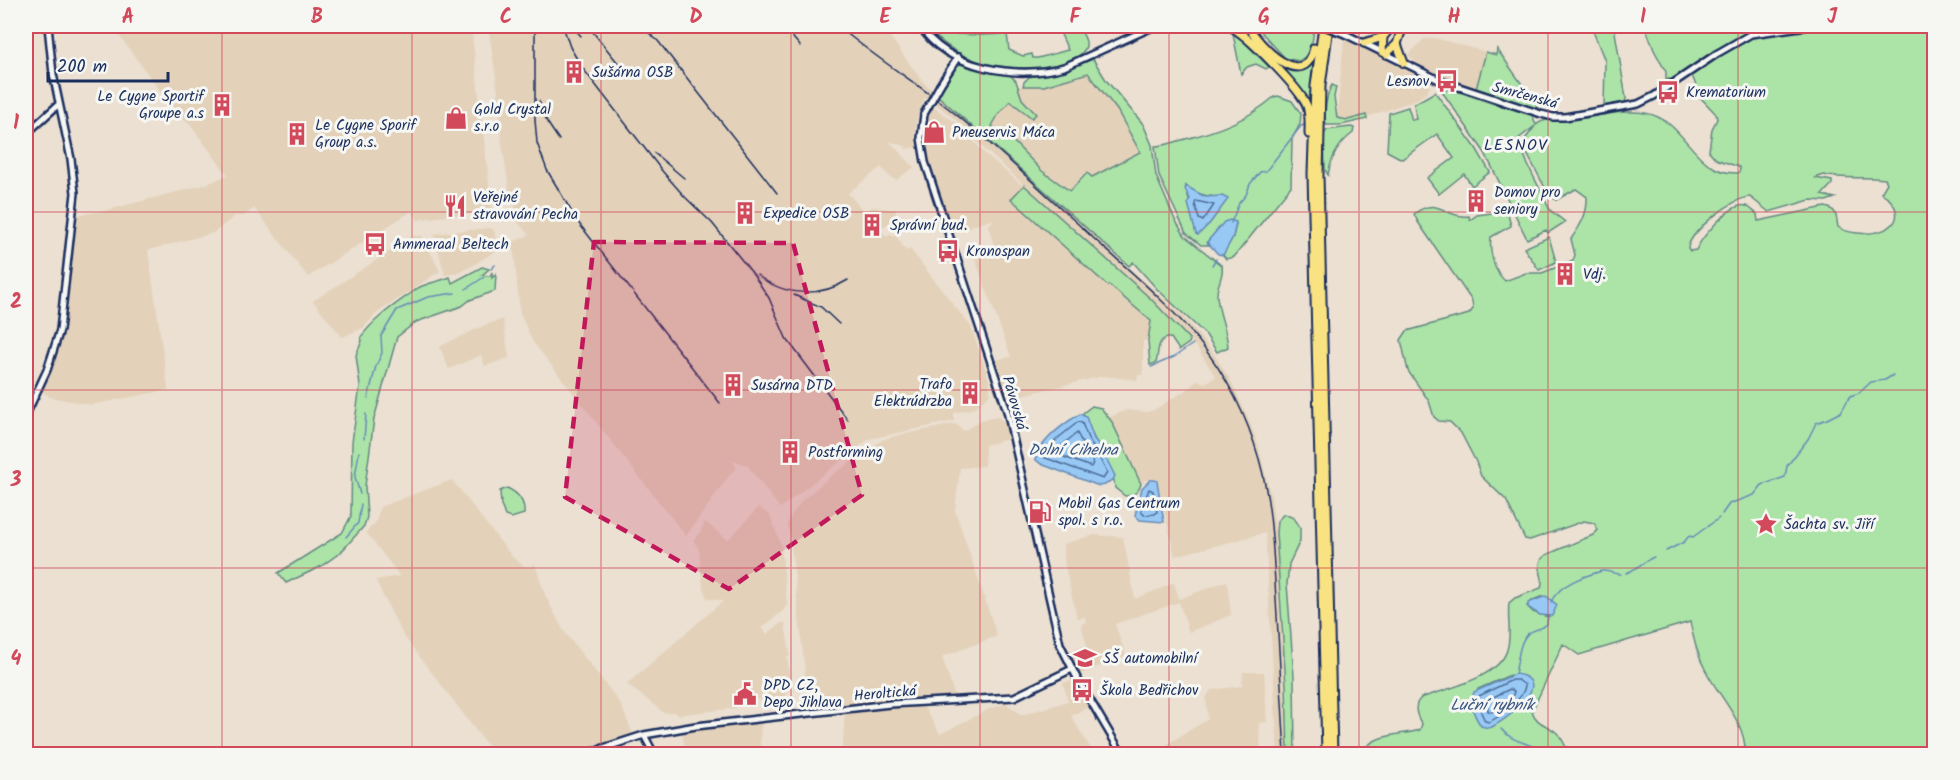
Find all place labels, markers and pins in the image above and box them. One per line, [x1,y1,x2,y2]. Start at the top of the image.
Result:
building icon: Sušárna OSB [561,59,587,85]
place label: Sušárna OSB [592,61,673,85]
bus stop icon: Lesnov [1434,68,1460,94]
place label: Lesnov [1387,70,1430,94]
bus stop icon: Krematorium [1655,79,1681,105]
place label: Krematorium [1686,81,1766,105]
place label: Le Cygne Sportif Groupe a.s [97,85,205,126]
building icon: Le Cygne Sportif Groupe a.s [209,92,235,118]
place label: Gold Crystal s.r.o [474,98,551,139]
shop icon: Gold Crystal s.r.o [443,105,469,131]
place label: Le Cygne Sporif Group a.s. [315,114,417,155]
shop icon: Pneuservis Máca [921,119,947,145]
building icon: Le Cygne Sporif Group a.s. [284,121,310,147]
place label: Pneuservis Máca [952,121,1055,145]
place label: Domov pro seniory [1494,181,1561,222]
place label: Veřejné stravování Pecha [473,186,578,227]
building icon: Domov pro seniory [1463,188,1489,214]
restaurant icon: Veřejné stravování Pecha [442,193,468,219]
building icon: Expedice OSB [732,200,758,226]
place label: Expedice OSB [763,202,849,226]
building icon: Správní bud. [859,212,885,238]
place label: Správní bud. [890,214,967,238]
bus stop icon: Ammeraal Beltech [362,231,388,257]
place label: Ammeraal Beltech [393,233,509,257]
bus stop icon: Kronospan [935,238,961,264]
place label: Kronospan [966,240,1030,264]
building icon: Vdj. [1552,261,1578,287]
place label: Vdj. [1583,263,1606,287]
building icon: Susárna DTD [720,372,746,398]
place label: Trafo Elektrúdrzba [874,373,952,414]
place label: Susárna DTD [751,374,833,398]
building icon: Trafo Elektrúdrzba [957,380,983,406]
building icon: Postforming [777,439,803,465]
place label: Postforming [808,441,883,465]
place label: Mobil Gas Centrum spol. s r.o. [1058,492,1180,533]
fuel station icon: Mobil Gas Centrum spol. s r.o. [1027,499,1053,525]
place icon: Šachta sv. Jiří [1753,511,1779,537]
place label: Šachta sv. Jiří [1784,513,1876,537]
school or university icon: SŠ automobilní [1072,645,1098,671]
place label: SŠ automobilní [1103,647,1200,671]
place label: DPD CZ, Depo Jihlava [763,674,842,715]
bus stop icon: Škola Bedřichov [1069,677,1095,703]
place label: Škola Bedřichov [1100,679,1199,703]
public building icon: DPD CZ, Depo Jihlava [732,681,758,707]

